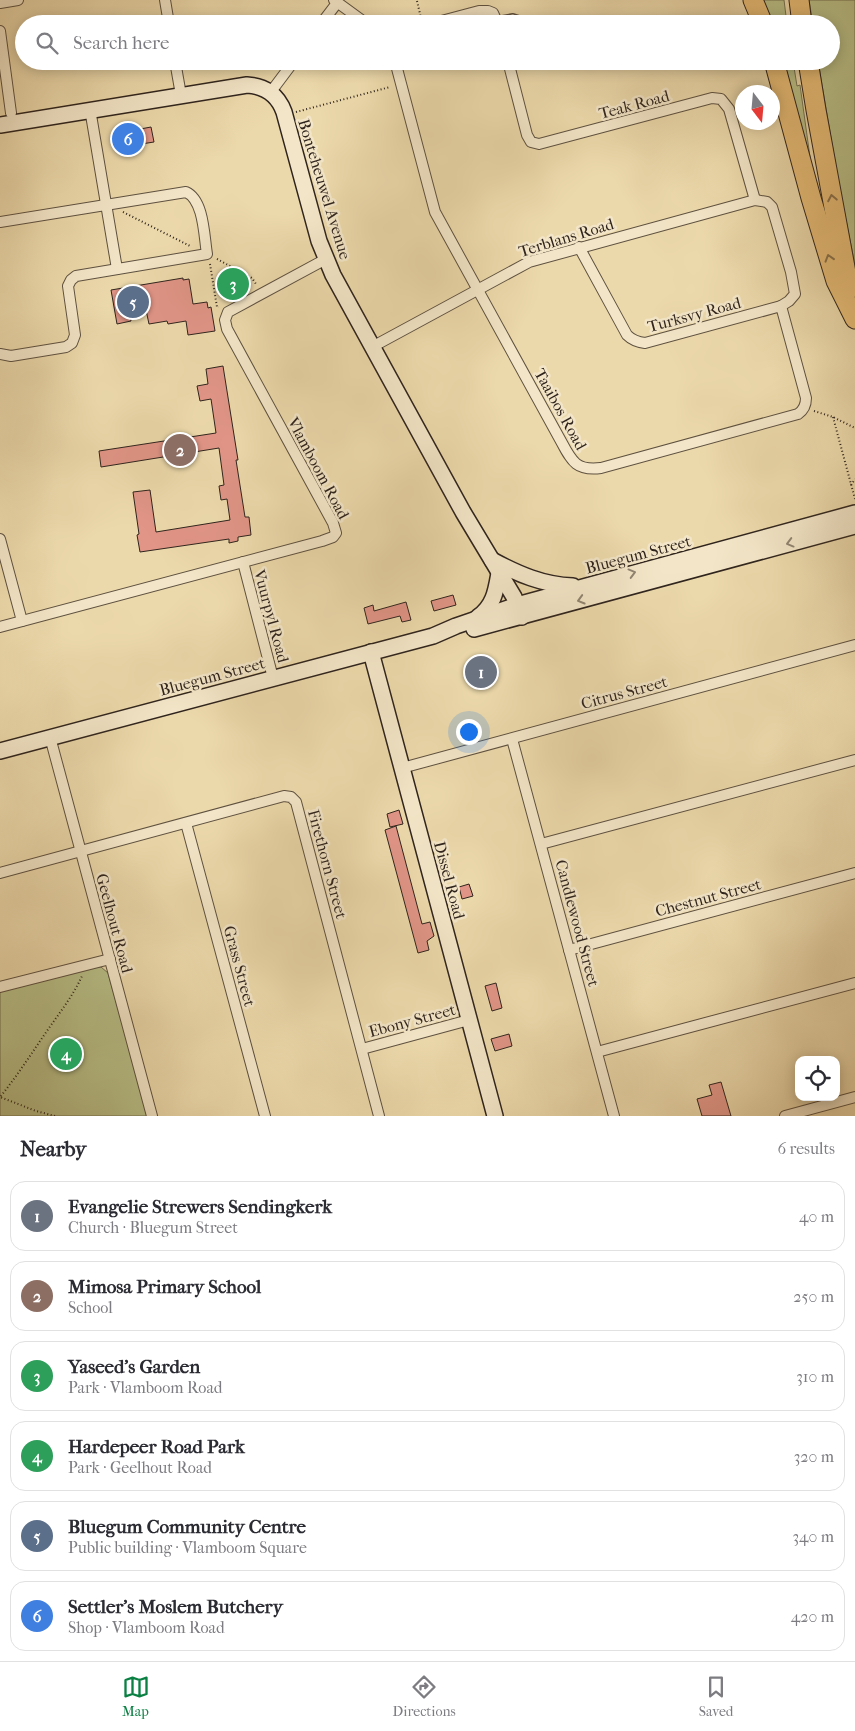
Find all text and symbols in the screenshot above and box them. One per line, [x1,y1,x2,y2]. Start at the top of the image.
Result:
search box [15,15,840,70]
icon: search [33,29,61,57]
text: Search here [73,32,169,54]
north arrow [735,85,780,130]
street label: Teak Road [597,86,672,123]
street label: Bonteheuwel Avenue [294,117,355,262]
pin: 6 [112,120,144,158]
one-way arrow [827,194,837,202]
street label: Terblans Road [516,214,616,261]
one-way arrow [825,255,835,263]
pin: 3 [217,265,249,303]
pin: 5 [117,283,149,321]
street label: Turksvy Road [645,293,743,336]
street label: Taaibos Road [530,365,591,454]
street label: Vlamboom Road [283,413,354,523]
pin: 2 [164,431,196,469]
street label: Bluegum Street [583,531,693,578]
one-way arrow [786,537,795,548]
street label: Vuurpyl Road [250,567,293,665]
one-way arrow [628,569,636,579]
one-way arrow [577,594,585,605]
street label: Bluegum Street [157,653,267,700]
pin: 1 [465,653,497,691]
street label: Citrus Street [579,672,670,713]
your location [456,719,482,745]
street label: Firethorn Street [304,807,351,921]
street label: Dissel Road [430,839,469,922]
street label: Candlewood Street [551,858,604,989]
street label: Geelhout Road [92,871,137,975]
street label: Chestnut Street [653,874,763,921]
street label: Grass Street [220,924,260,1009]
street label: Ebony Street [367,1000,458,1041]
pin: 4 [50,1035,82,1073]
map controls [795,1056,840,1101]
button: locate [795,1056,840,1101]
text: Nearby [20,1137,86,1161]
text: 6 results [777,1139,835,1158]
text: Evangelie Strewers Sendingkerk [68,1196,332,1218]
text: 1 [34,1207,40,1226]
text: 40 m [799,1207,834,1226]
text: Church · Bluegum Street [68,1218,238,1237]
text: Mimosa Primary School [68,1276,261,1298]
text: 2 [33,1287,41,1306]
text: 250 m [793,1287,834,1306]
text: School [68,1298,113,1317]
text: Yaseed's Garden [68,1356,200,1378]
text: 3 [34,1367,40,1386]
text: 310 m [796,1367,834,1386]
text: Park · Vlamboom Road [68,1378,223,1397]
text: Hardepeer Road Park [68,1436,245,1458]
text: 4 [32,1447,42,1466]
text: 320 m [794,1447,834,1466]
text: Park · Geelhout Road [68,1458,212,1477]
text: Bluegum Community Centre [68,1516,306,1538]
text: 5 [34,1527,40,1546]
text: 340 m [792,1527,834,1546]
text: Public building · Vlamboom Square [68,1538,307,1557]
text: Settler's Moslem Butchery [68,1596,283,1618]
text: 6 [33,1607,41,1626]
text: 420 m [791,1607,834,1626]
text: Shop · Vlamboom Road [68,1618,225,1637]
tab: Map [122,1673,150,1720]
tab: Directions [393,1673,456,1720]
tab: Saved [699,1673,733,1720]

